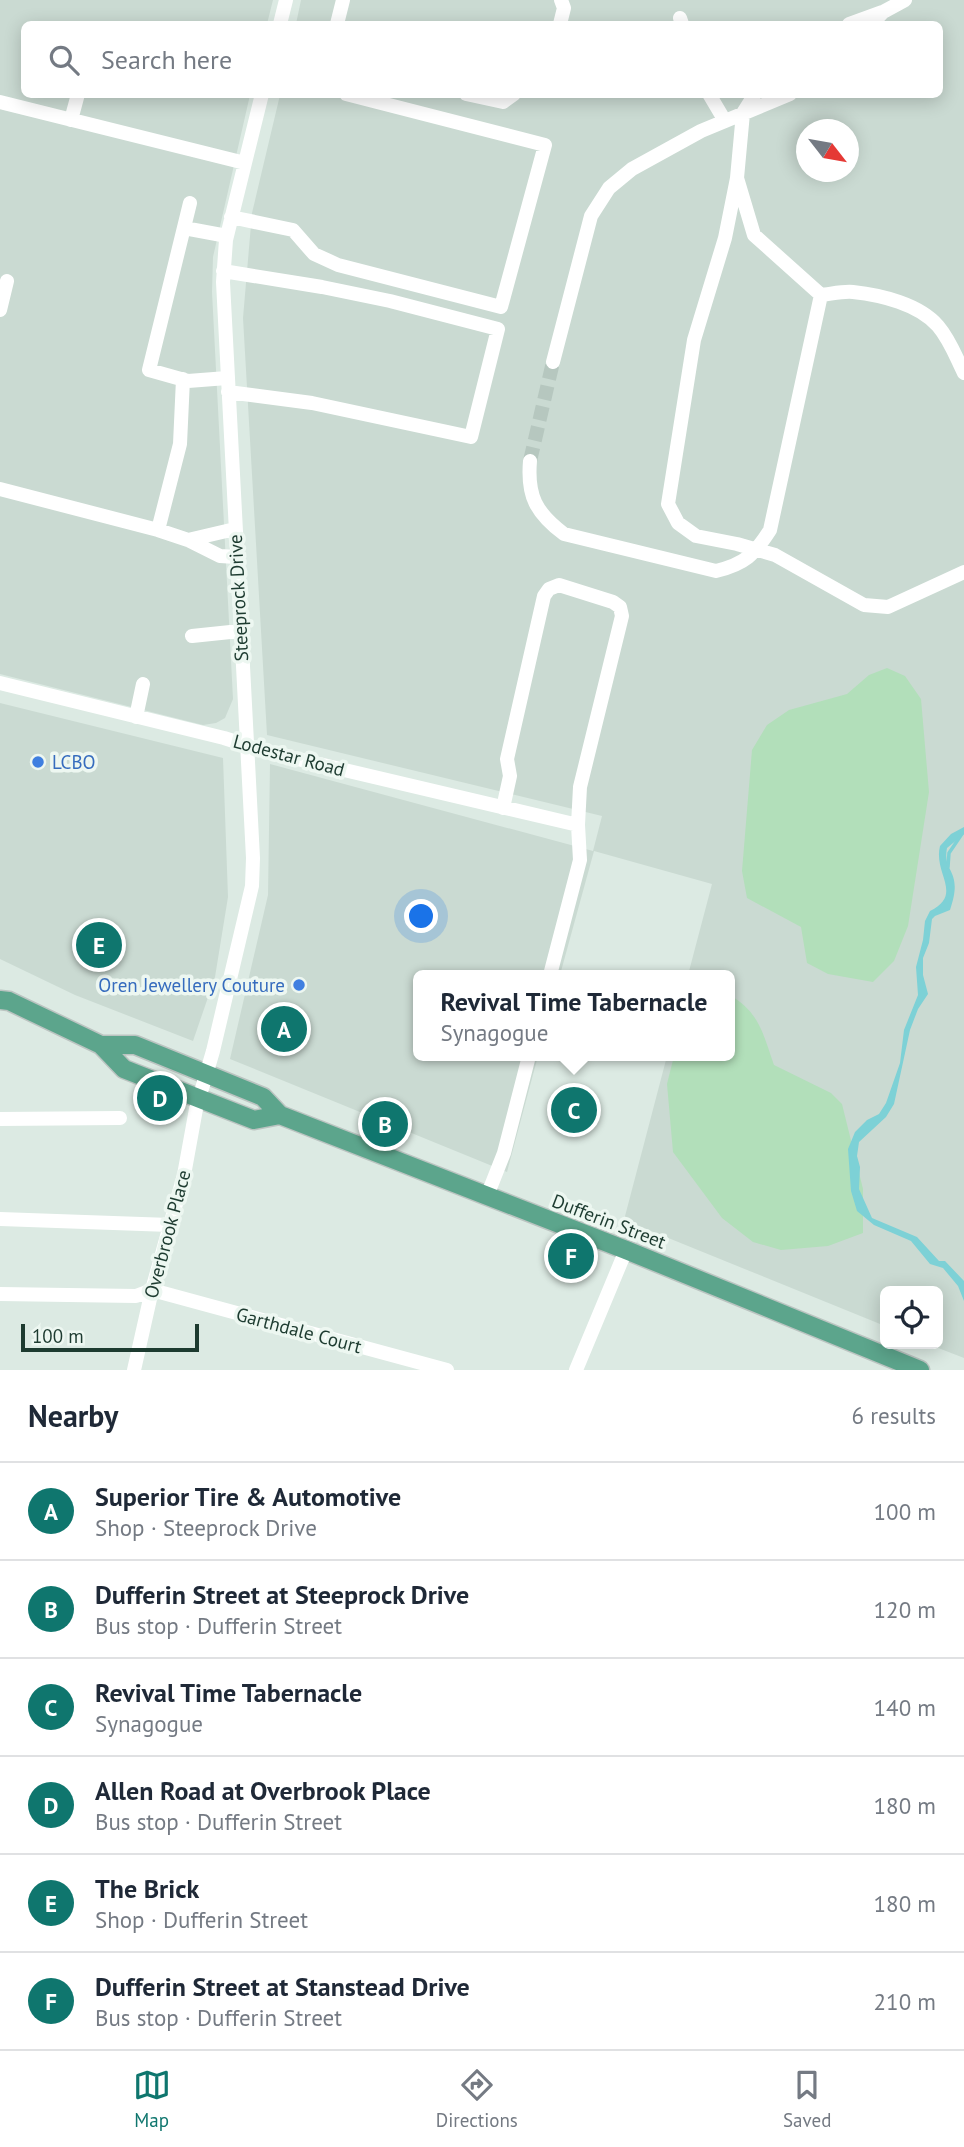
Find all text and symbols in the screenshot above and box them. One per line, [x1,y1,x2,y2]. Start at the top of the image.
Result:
search box [21,21,943,98]
icon: search [45,41,83,79]
text: Search here [101,43,232,76]
north arrow [796,119,859,182]
street label: Steeprock Drive [223,534,253,662]
street label: Lodestar Road [231,729,347,781]
place label: LCBO [52,750,96,774]
marker: LCBO [30,754,46,770]
your location [404,899,438,933]
pin: E [76,919,122,971]
popup [413,970,735,1061]
place label: Oren Jewellery Couture [98,973,285,997]
marker: Oren Jewellery Couture [291,977,307,993]
text: Revival Time Tabernacle [440,985,708,1018]
pin: A [261,1003,307,1055]
text: Synagogue [440,1018,548,1047]
pin: D [137,1072,183,1124]
pin: C [551,1084,597,1136]
pin: B [362,1098,408,1150]
street label: Overbrook Place [138,1167,196,1301]
street label: Dufferin Street [549,1188,670,1254]
pin: F [548,1230,594,1282]
map controls [880,1286,943,1349]
button: locate [880,1286,943,1349]
street label: Garthdale Court [234,1302,365,1358]
scale bar [21,1321,200,1353]
text: 100 m [32,1324,84,1348]
text: Nearby [28,1396,118,1435]
text: 6 results [852,1401,936,1430]
text: Superior Tire & Automotive [95,1480,401,1513]
text: A [44,1497,58,1526]
text: 100 m [874,1497,936,1526]
text: Shop · Steeprock Drive [95,1513,317,1542]
text: Dufferin Street at Steeprock Drive [95,1578,469,1611]
text: B [44,1595,58,1624]
text: 120 m [874,1595,936,1624]
text: Bus stop · Dufferin Street [95,1611,342,1640]
text: Revival Time Tabernacle [95,1676,362,1709]
text: C [45,1693,57,1722]
text: 140 m [874,1693,936,1722]
text: Synagogue [95,1709,203,1738]
text: Allen Road at Overbrook Place [95,1774,431,1807]
text: D [44,1791,58,1820]
text: 180 m [874,1791,936,1820]
text: Bus stop · Dufferin Street [95,1807,342,1836]
text: The Brick [95,1872,199,1905]
text: E [45,1889,57,1918]
text: 180 m [874,1889,936,1918]
text: Shop · Dufferin Street [95,1905,308,1934]
text: Dufferin Street at Stanstead Drive [95,1970,470,2003]
text: F [45,1987,57,2016]
text: 210 m [874,1987,936,2016]
text: Bus stop · Dufferin Street [95,2003,342,2032]
tab: Map [133,2066,171,2132]
tab: Directions [436,2066,518,2132]
tab: Saved [783,2066,831,2132]

